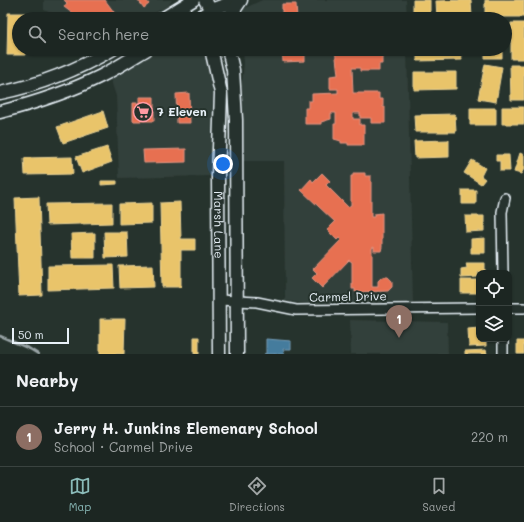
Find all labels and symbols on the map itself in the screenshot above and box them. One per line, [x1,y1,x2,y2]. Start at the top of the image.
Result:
supermarket icon: 7 Eleven [132,101,154,123]
place label: 7 Eleven [157,103,207,119]
your location [213,154,233,174]
street label: Marsh Lane [211,191,227,259]
street label: Carmel Drive [309,287,387,305]
pin: 1 [386,305,412,338]
scale bar [12,326,69,345]

